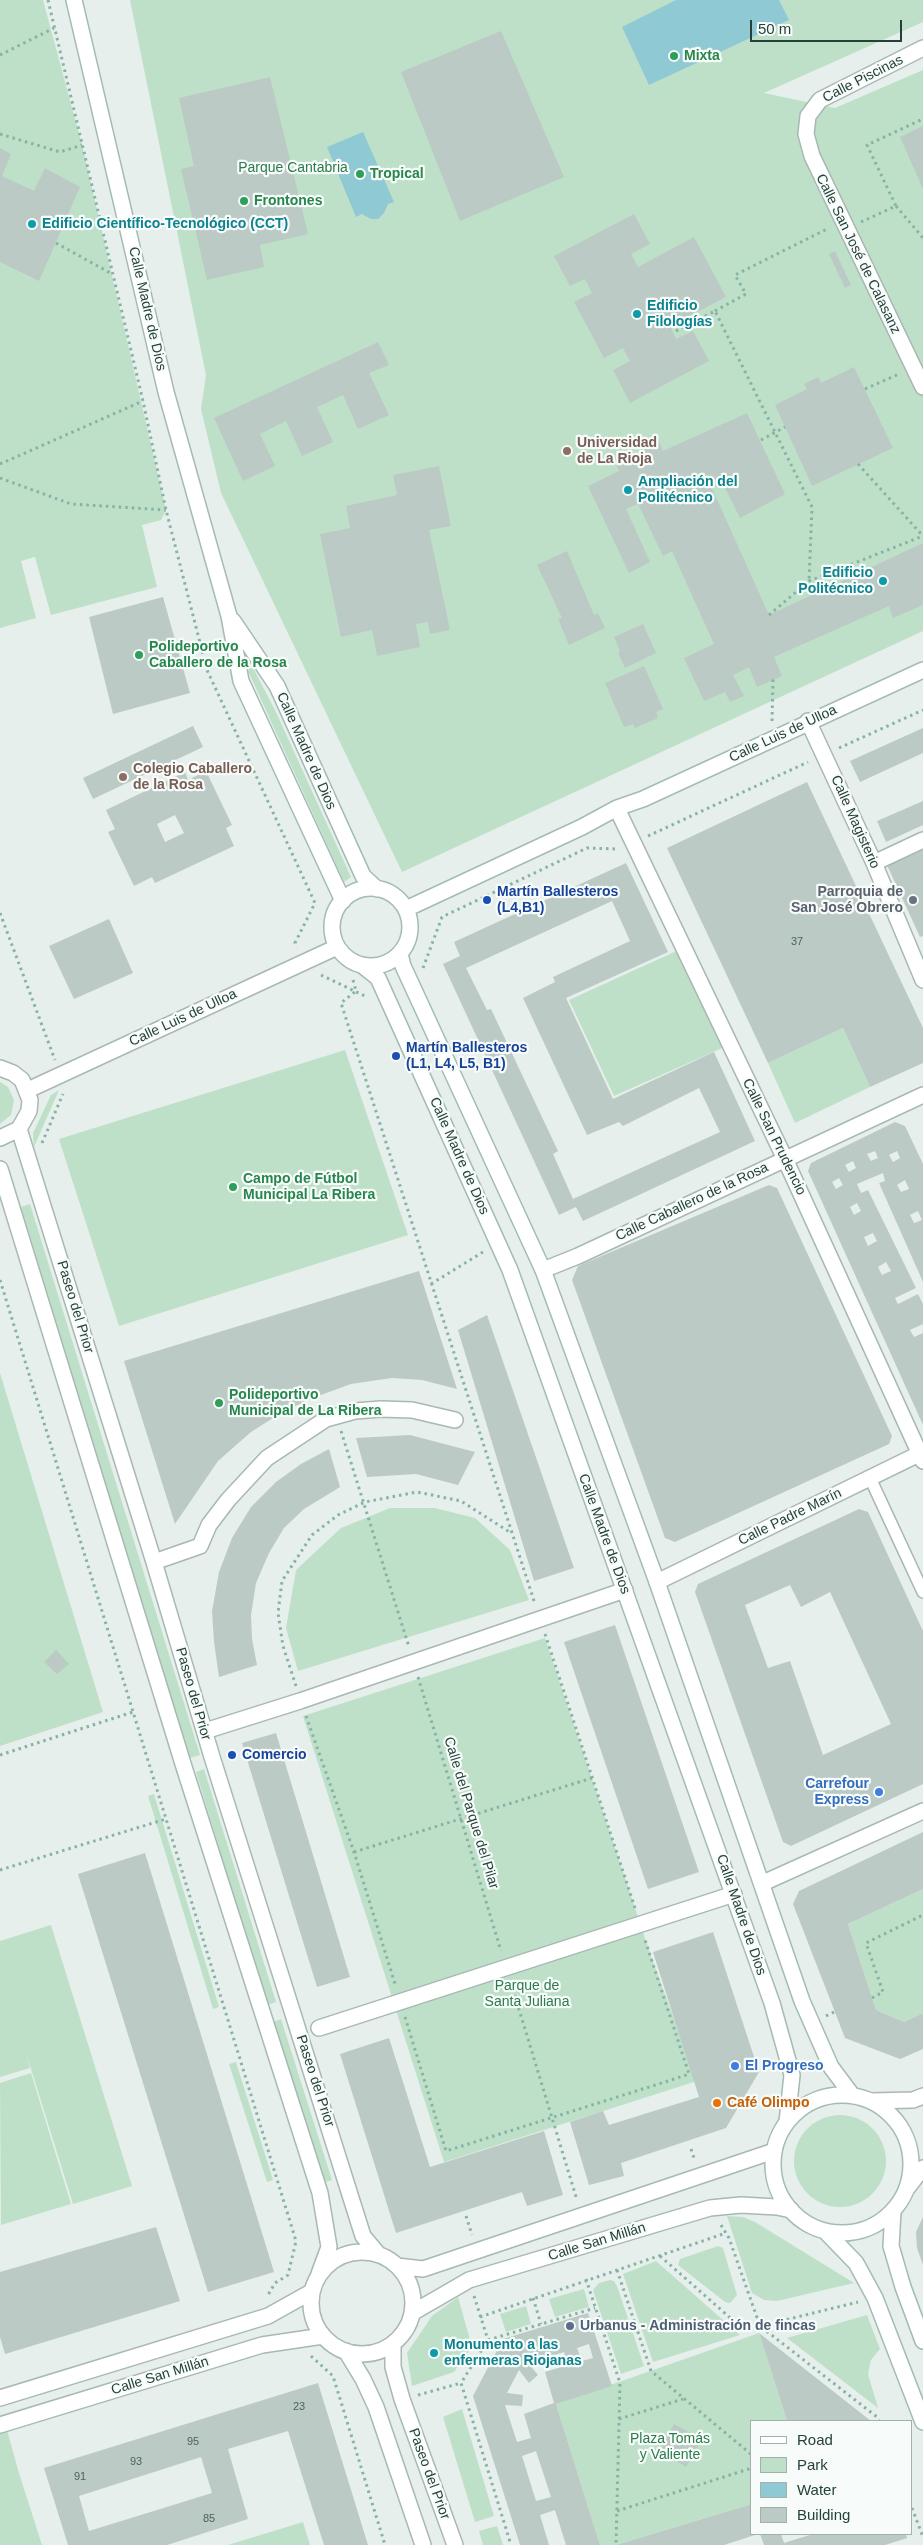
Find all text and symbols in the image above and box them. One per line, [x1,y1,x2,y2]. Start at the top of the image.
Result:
scale bar [753,10,906,42]
text: 50 m [758,20,791,37]
place label: Mixta [684,48,720,64]
marker: Mixta [668,50,680,62]
street label: Calle Piscinas [820,52,906,106]
park label: Parque Cantabria [238,160,348,176]
place label: Tropical [370,166,424,182]
marker: Tropical [354,168,366,180]
street label: Calle San José de Calasanz [812,171,904,337]
place label: Frontones [254,193,322,209]
marker: Frontones [238,195,250,207]
place label: Edificio Científico-Tecnológico (CCT) [42,216,288,232]
marker: Edificio Científico-Tecnológico (CCT) [26,218,38,230]
street label: Calle Madre de Dios [125,245,169,373]
place label: Edificio Filologías [647,298,712,331]
marker: Edificio Filologías [631,308,643,320]
place label: Universidad de La Rioja [577,435,657,468]
marker: Universidad de La Rioja [561,445,573,457]
place label: Ampliación del Politécnico [638,474,738,507]
marker: Ampliación del Politécnico [622,484,634,496]
place label: Edificio Politécnico [798,565,873,598]
marker: Edificio Politécnico [877,575,889,587]
place label: Polideportivo Caballero de la Rosa [149,639,287,672]
marker: Polideportivo Caballero de la Rosa [133,649,145,661]
street label: Calle Madre de Dios [273,690,339,812]
street label: Calle Luis de Ulloa [727,702,839,766]
place label: Colegio Caballero de la Rosa [133,761,252,794]
marker: Colegio Caballero de la Rosa [117,771,129,783]
street label: Calle Magisterio [827,773,883,871]
place label: Martín Ballesteros (L4,B1) [497,884,618,916]
place label: Parroquia de San José Obrero [791,884,903,916]
marker: Martín Ballesteros (L4,B1) [481,894,493,906]
marker: Parroquia de San José Obrero [907,894,919,906]
house number: 37 [791,935,803,949]
street label: Calle Luis de Ulloa [127,986,239,1050]
place label: Martín Ballesteros (L1, L4, L5, B1) [406,1040,527,1072]
marker: Martín Ballesteros (L1, L4, L5, B1) [390,1050,402,1062]
street label: Calle San Prudencio [738,1076,810,1198]
street label: Calle Madre de Dios [426,1095,492,1217]
street label: Calle Caballero de la Rosa [613,1159,771,1245]
place label: Campo de Fútbol Municipal La Ribera [243,1171,375,1204]
marker: Campo de Fútbol Municipal La Ribera [227,1181,239,1193]
street label: Paseo del Prior [53,1259,97,1355]
place label: Polideportivo Municipal de La Ribera [229,1387,381,1420]
marker: Polideportivo Municipal de La Ribera [213,1397,225,1409]
street label: Calle Madre de Dios [574,1472,634,1596]
street label: Calle Padre Marín [736,1485,844,1549]
street label: Paseo del Prior [172,1646,214,1742]
street label: Calle del Parque del Pilar [440,1735,502,1891]
place label: Comercio [242,1747,307,1763]
marker: Comercio [226,1749,238,1761]
place label: Carrefour Express [805,1776,869,1808]
marker: Carrefour Express [873,1786,885,1798]
street label: Calle Madre de Dios [712,1852,770,1978]
park label: Parque de Santa Juliana [485,1978,569,2010]
street label: Paseo del Prior [292,2033,338,2129]
place label: El Progreso [745,2058,824,2074]
marker: El Progreso [729,2060,741,2072]
place label: Café Olimpo [727,2095,809,2111]
marker: Café Olimpo [711,2097,723,2109]
street label: Calle San Millán [546,2219,648,2265]
place label: Urbanus - Administración de fincas [580,2318,816,2334]
marker: Urbanus - Administración de fincas [564,2320,576,2332]
place label: Monumento a las enfermeras Riojanas [444,2337,582,2370]
marker: Monumento a las enfermeras Riojanas [428,2347,440,2359]
street label: Calle San Millán [109,2353,211,2399]
house number: 23 [293,2400,305,2414]
legend [750,2420,913,2535]
street label: Paseo del Prior [405,2426,453,2522]
park label: Plaza Tomás y Valiente [630,2431,710,2464]
text: Road [797,2431,833,2448]
house number: 95 [187,2435,199,2449]
house number: 93 [130,2455,142,2469]
text: Park [797,2456,828,2473]
house number: 91 [74,2470,86,2484]
text: Water [797,2481,836,2498]
text: Building [797,2506,850,2523]
house number: 85 [203,2512,215,2526]

